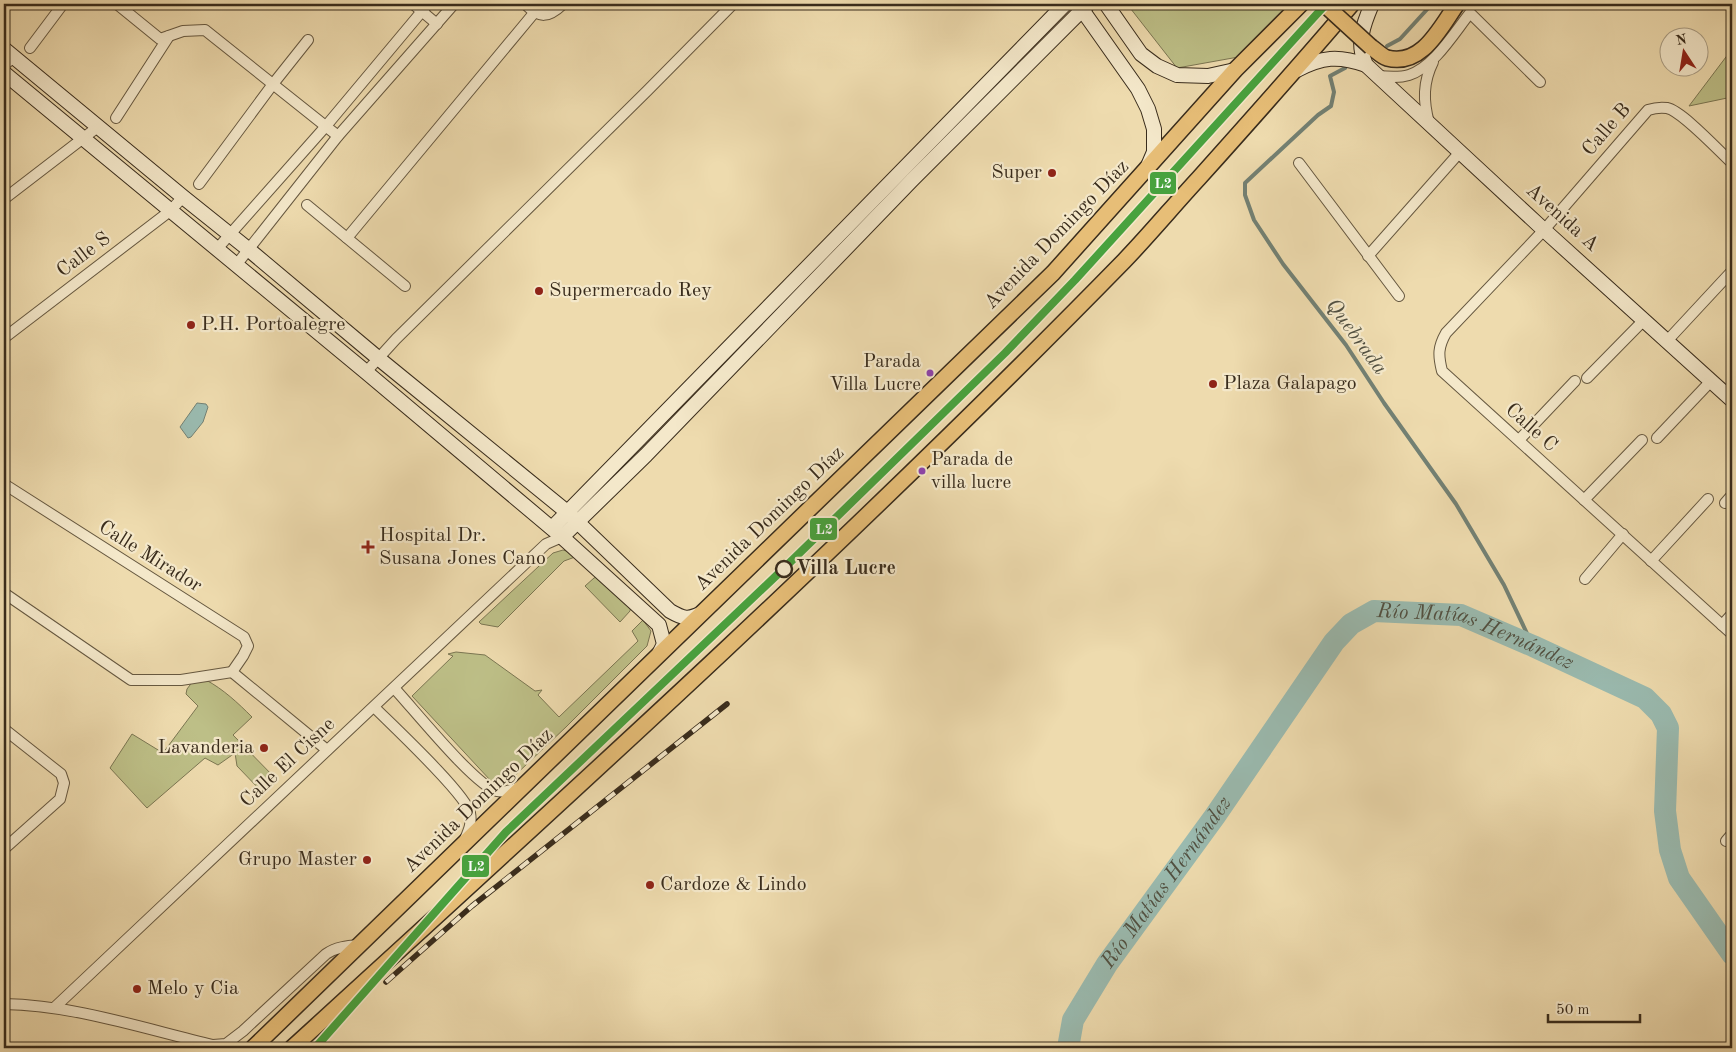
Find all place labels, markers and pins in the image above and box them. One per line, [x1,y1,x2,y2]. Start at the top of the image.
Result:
place label: Super [991,163,1042,183]
marker: Super [1046,167,1058,179]
place label: Supermercado Rey [549,281,712,301]
marker: Supermercado Rey [533,285,545,297]
place label: P.H. Portoalegre [201,315,346,335]
marker: P.H. Portoalegre [185,319,197,331]
place label: Parada Villa Lucre [829,353,922,395]
marker: Parada Villa Lucre [925,368,935,378]
place label: Plaza Galapago [1223,374,1357,394]
marker: Plaza Galapago [1207,378,1219,390]
place label: Parada de villa lucre [931,451,1013,493]
marker: Parada de villa lucre [917,466,927,476]
place label: Hospital Dr. Susana Jones Cano [379,526,546,569]
marker: Hospital Dr. Susana Jones Cano [361,540,375,554]
place label: Villa Lucre [796,559,896,579]
marker: Villa Lucre [775,560,793,578]
place label: Lavanderia [158,738,254,758]
marker: Lavanderia [258,742,270,754]
place label: Grupo Master [238,850,357,870]
marker: Grupo Master [361,854,373,866]
place label: Cardoze & Lindo [660,875,807,895]
marker: Cardoze & Lindo [644,879,656,891]
place label: Melo y Cia [147,979,239,999]
marker: Melo y Cia [131,983,143,995]

